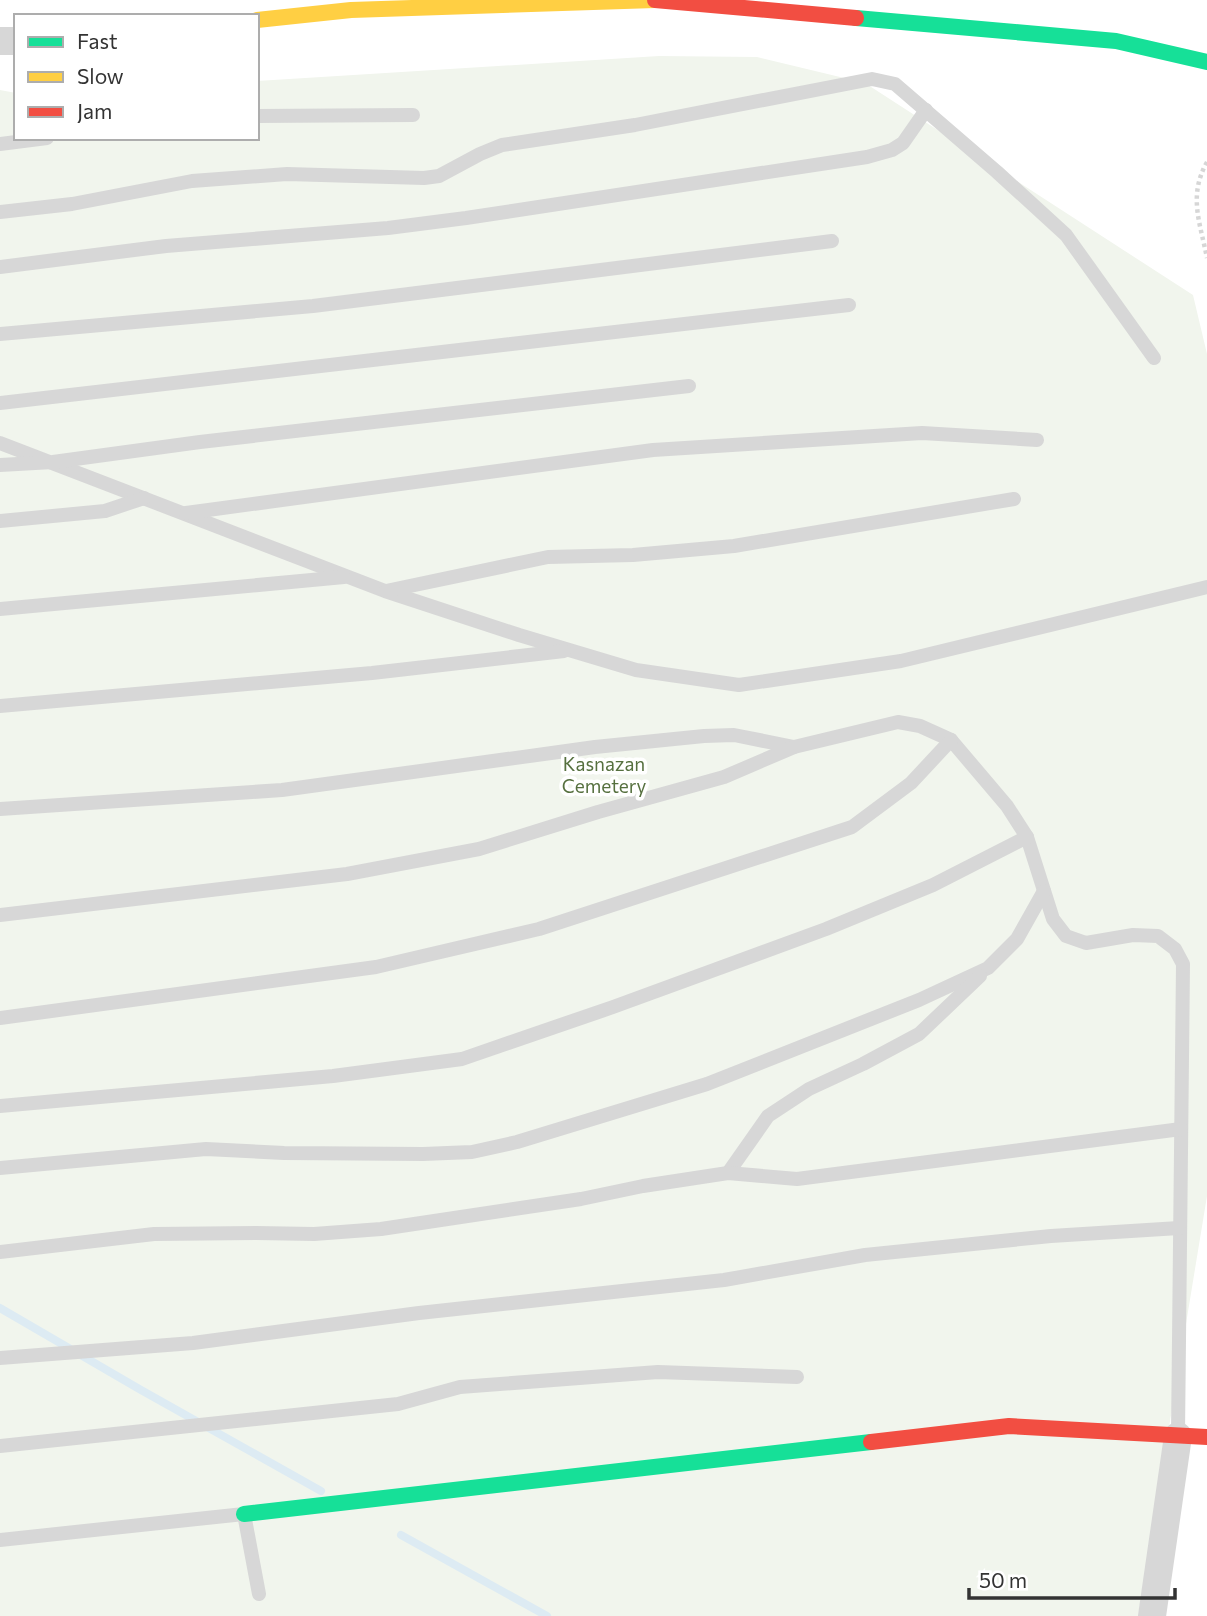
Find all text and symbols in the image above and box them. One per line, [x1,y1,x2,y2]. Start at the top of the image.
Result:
legend [14,14,259,140]
text: Fast [77,28,118,53]
text: Slow [77,63,124,88]
text: Jam [77,98,112,123]
park label: Kasnazan Cemetery [562,752,646,797]
scale bar [969,1556,1176,1600]
text: 50 m [979,1567,1027,1592]

